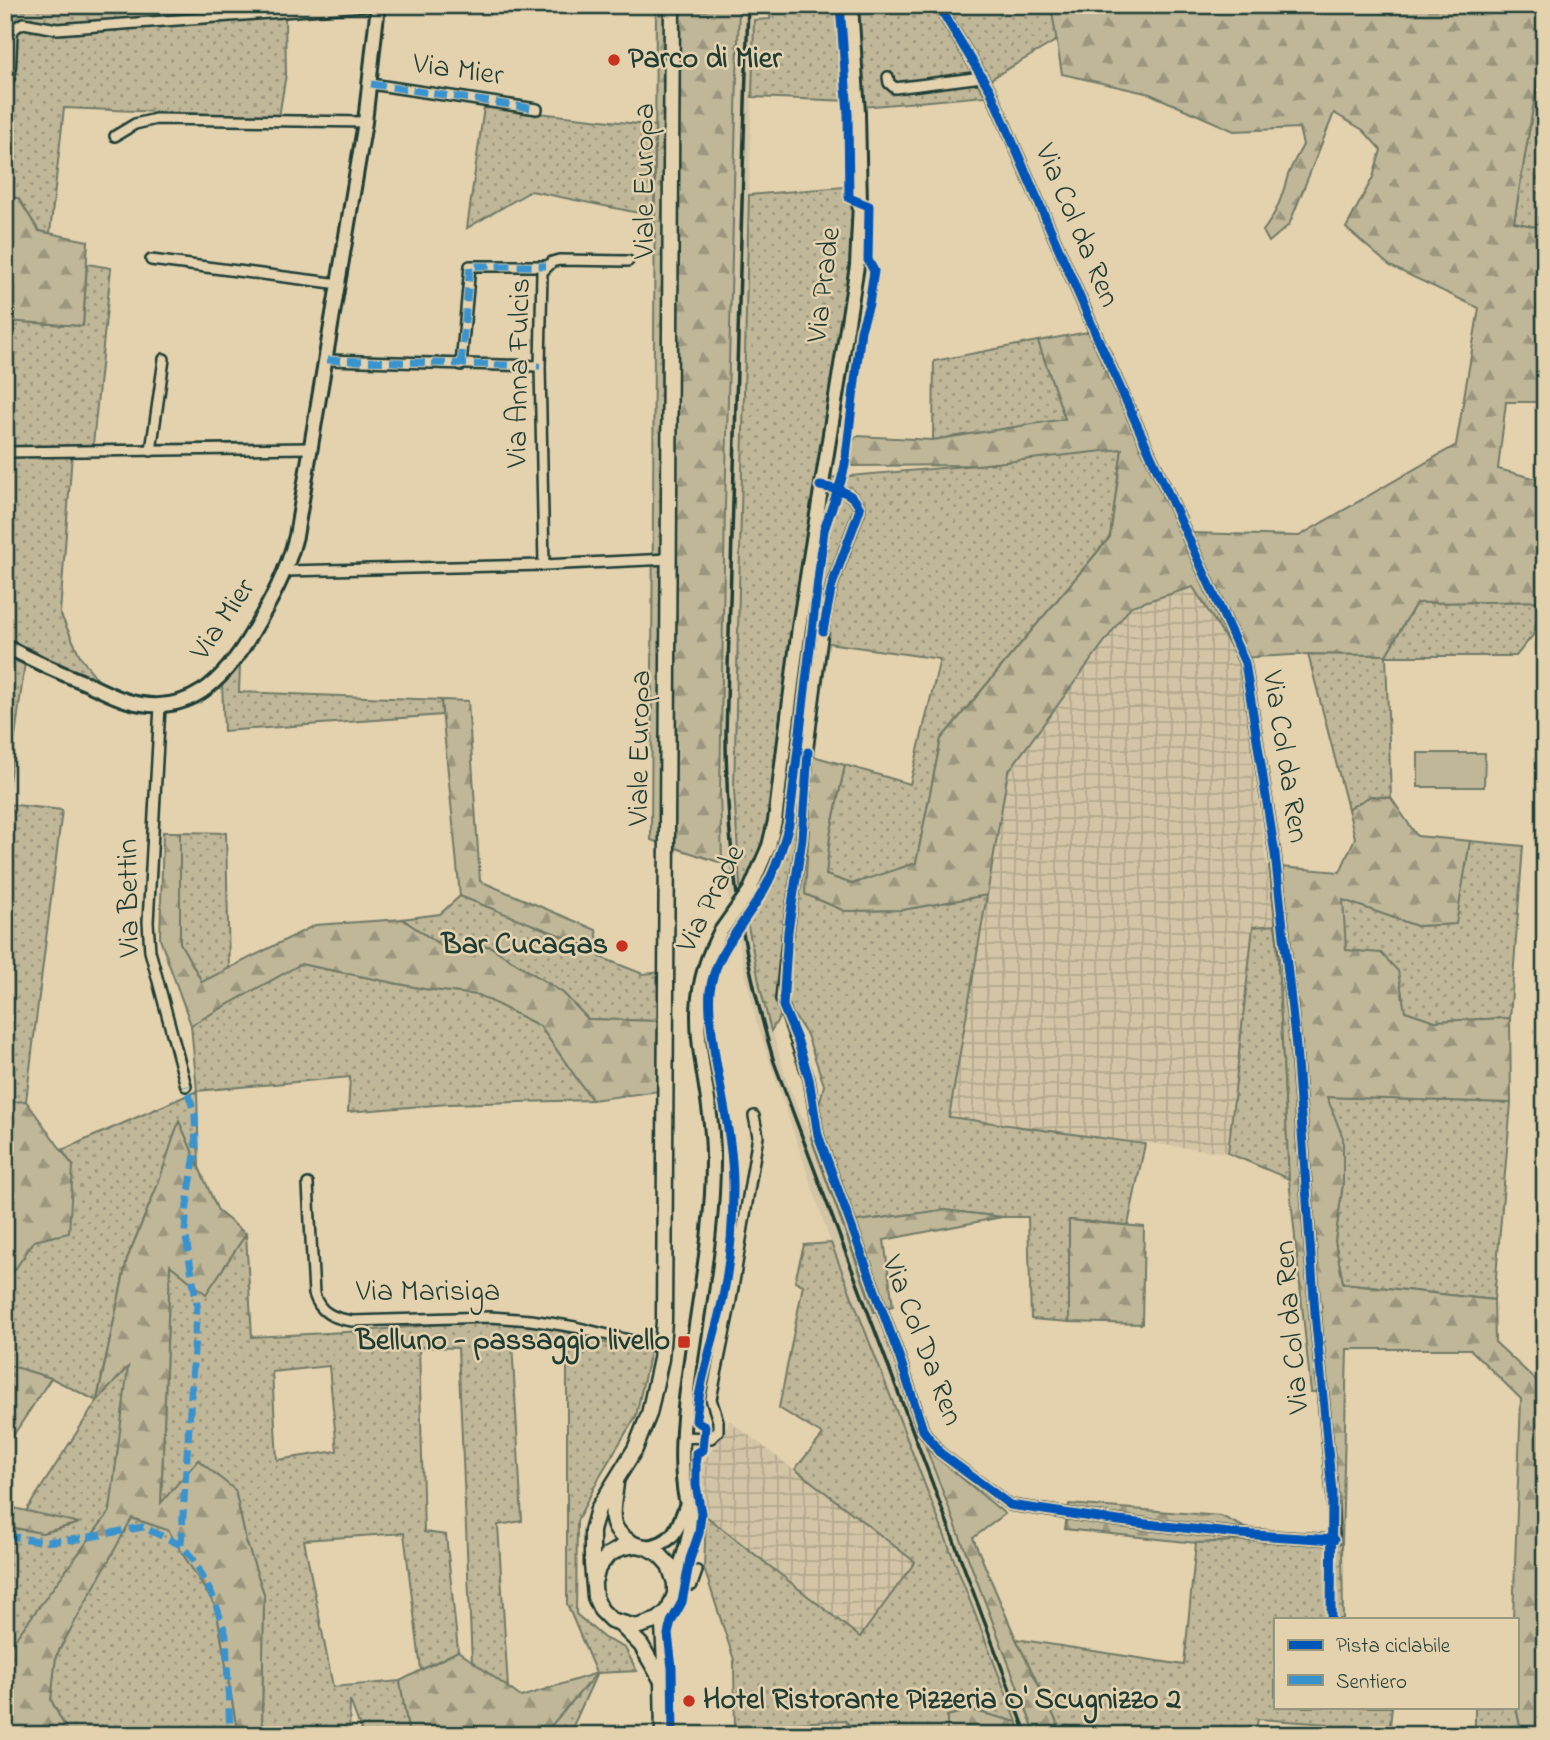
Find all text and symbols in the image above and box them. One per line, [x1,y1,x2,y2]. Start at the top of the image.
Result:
place label: Parco di Mier [628,38,782,82]
street label: Via Mier [409,43,507,99]
marker: Parco di Mier [606,52,622,68]
street label: Viale Europa [624,103,668,260]
street label: Via Col da Ren [1021,136,1130,315]
street label: Via Prade [796,224,854,346]
street label: Via Anna Fulcis [496,278,544,469]
street label: Via Mier [180,569,268,671]
street label: Via Col da Ren [1249,667,1319,846]
street label: Viale Europa [618,670,664,827]
street label: Via Prade [666,837,758,962]
street label: Via Bettin [107,838,153,959]
place label: Bar CucaGas [439,924,608,968]
marker: Bar CucaGas [614,938,630,954]
street label: Via Col da Ren [1264,1239,1323,1416]
street label: Via Col Da Ren [868,1249,974,1432]
street label: Via Marisiga [355,1271,500,1315]
place label: Belluno - passaggio livello [354,1320,670,1365]
marker: Belluno - passaggio livello [676,1334,692,1350]
legend [1274,1618,1518,1708]
text: Pista ciclabile [1336,1632,1451,1662]
text: Sentiero [1336,1668,1407,1698]
place label: Hotel Ristorante Pizzeria O' Scugnizzo 2 [703,1679,1181,1724]
marker: Hotel Ristorante Pizzeria O' Scugnizzo 2 [681,1693,697,1709]

